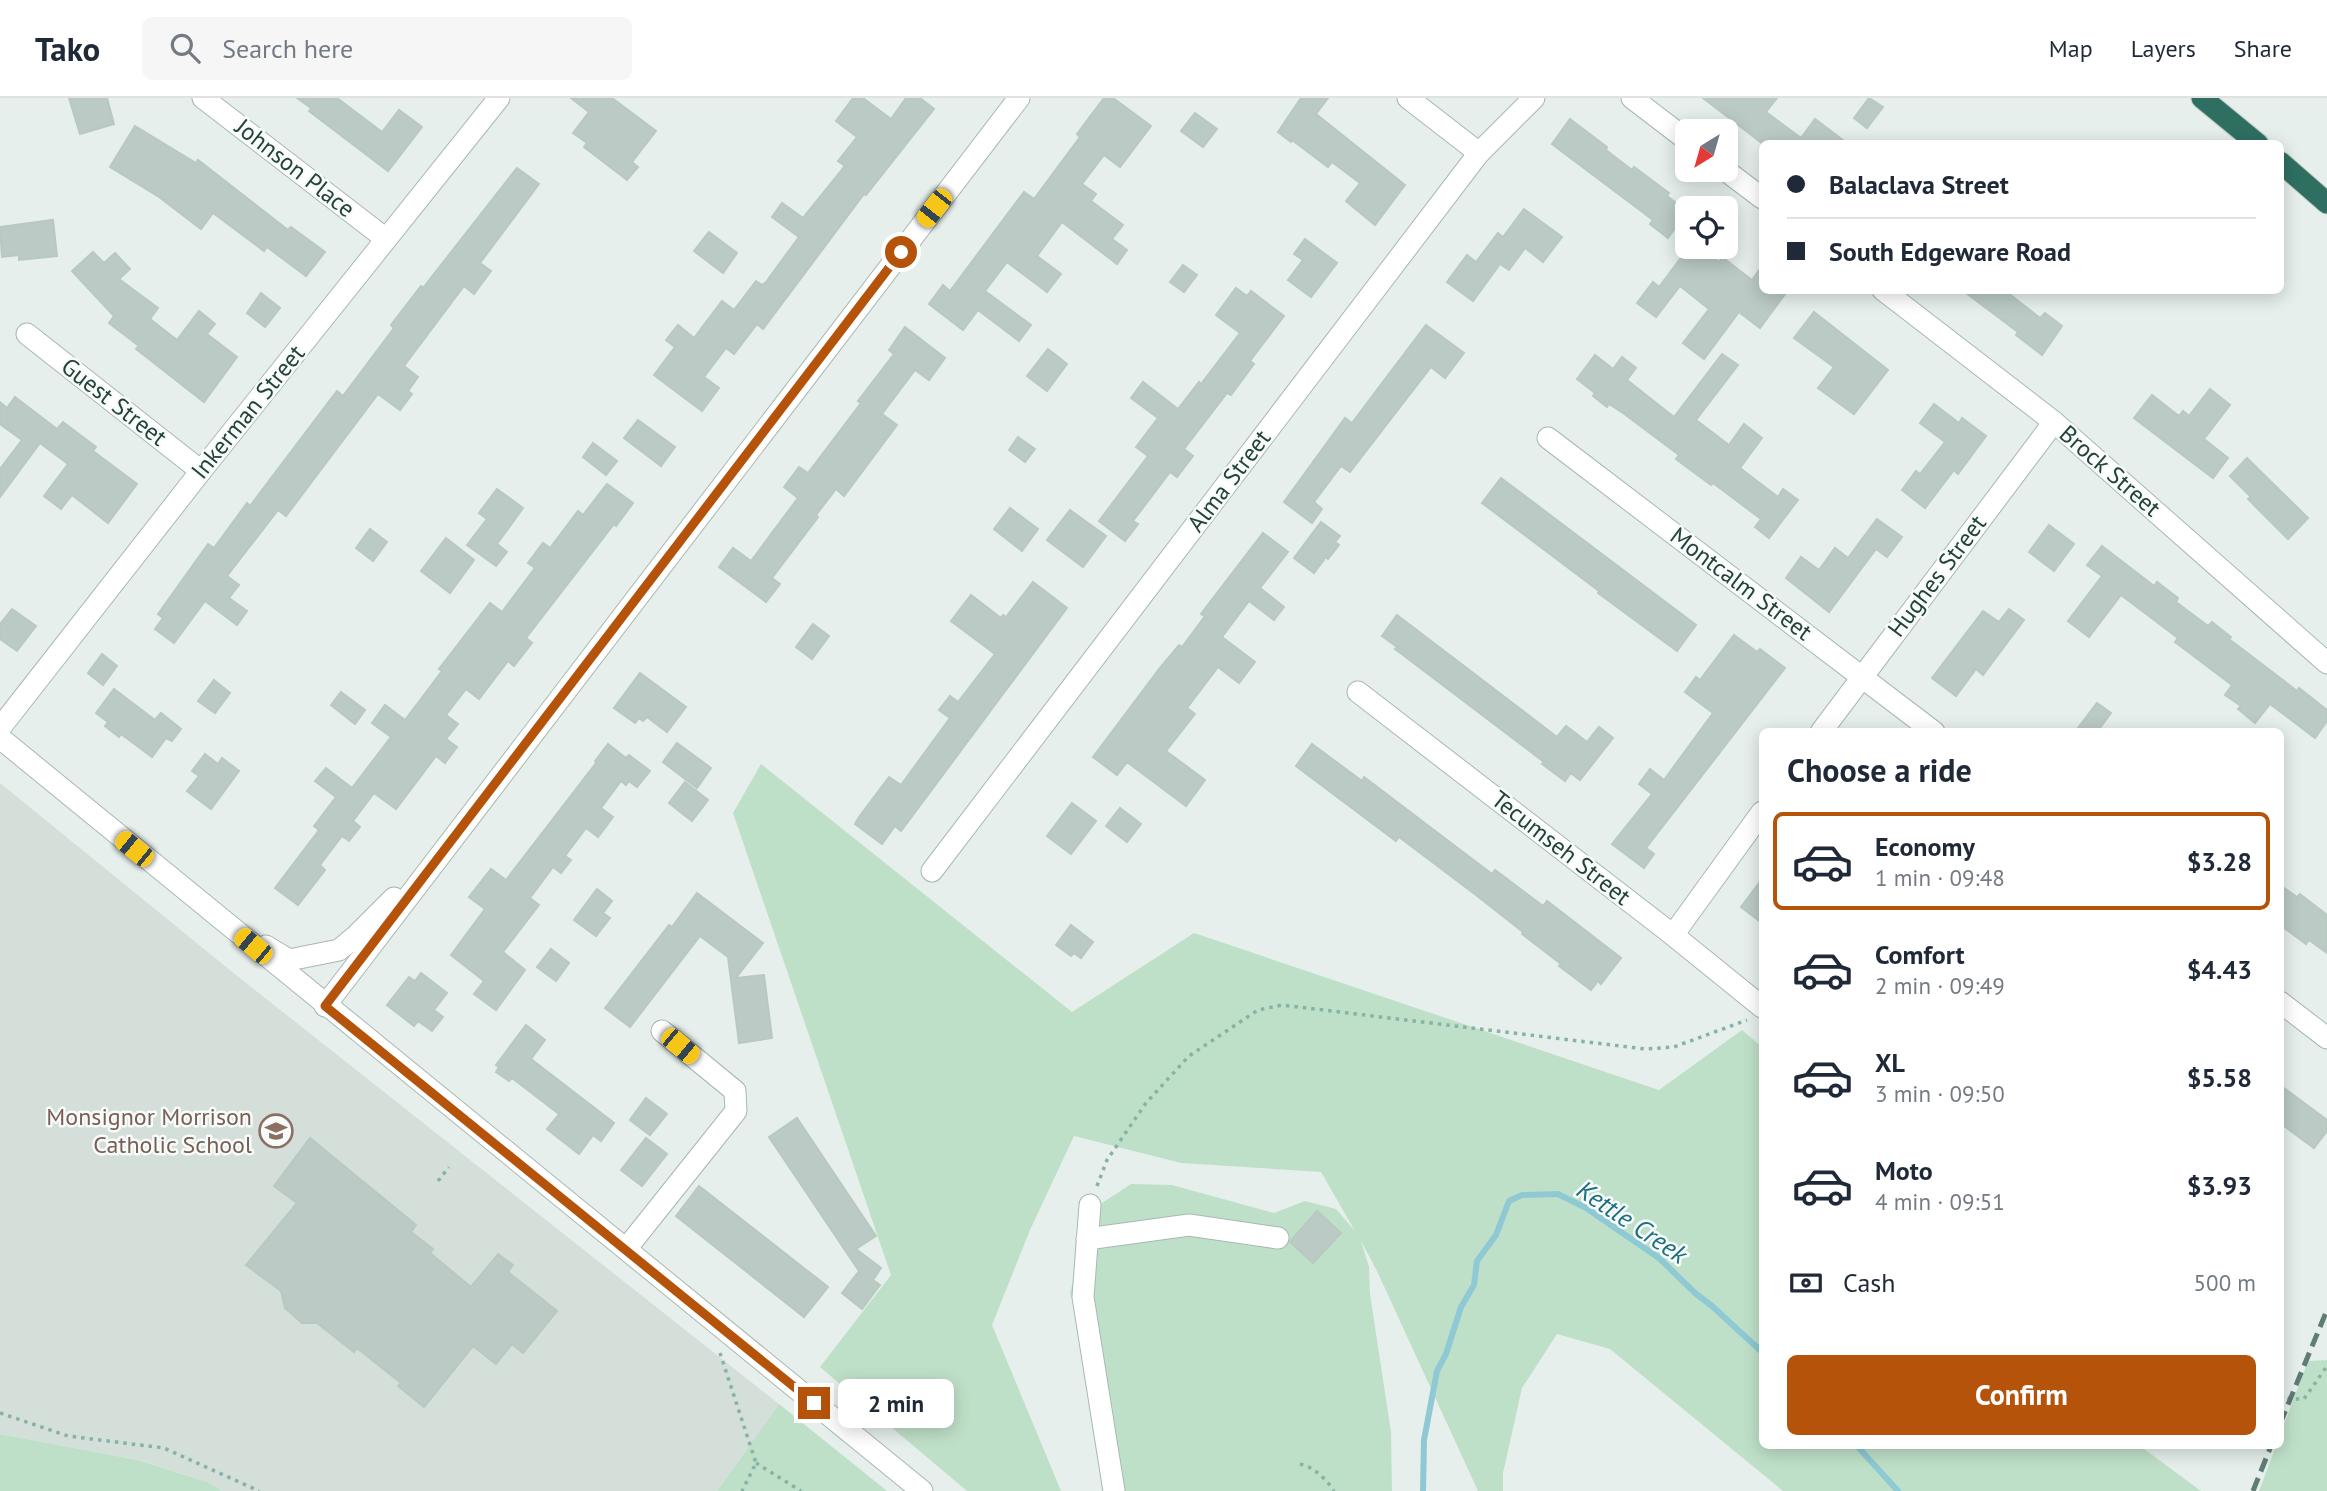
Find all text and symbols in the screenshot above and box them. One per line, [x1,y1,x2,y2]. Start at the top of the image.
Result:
search box [142,17,632,80]
text: Tako [35,27,100,70]
icon: search [166,29,204,67]
text: Search here [222,32,353,65]
text: Map [2049,33,2093,64]
text: Layers [2131,33,2196,64]
text: Share [2234,33,2292,64]
street label: Johnson Place [228,111,361,224]
north arrow [1675,119,1738,182]
map controls [1675,119,1738,259]
text: Balaclava Street [1829,168,2009,201]
car [913,185,956,231]
button: locate [1675,196,1738,259]
text: South Edgeware Road [1829,235,2071,268]
route start [885,236,917,268]
street label: Inkerman Street [184,338,311,485]
street label: Guest Street [55,351,173,453]
street label: Brock Street [2053,418,2167,523]
street label: Alma Street [1180,423,1277,538]
street label: Hughes Street [1881,508,1993,643]
street label: Montcalm Street [1664,520,1818,647]
text: Choose a ride [1787,749,1972,791]
street label: Tecumseh Street [1485,784,1637,912]
car [112,828,157,870]
icon: car [1791,830,1854,893]
text: Economy [1875,830,1975,863]
text: $3.28 [2187,845,2252,878]
text: 1 min · 09:48 [1875,863,2005,892]
car [231,924,276,968]
icon: car [1791,938,1854,1001]
text: Comfort [1875,938,1965,971]
text: $4.43 [2187,953,2252,986]
text: 2 min · 09:49 [1875,971,2005,1000]
car [658,1024,703,1068]
icon: car [1791,1046,1854,1109]
text: XL [1875,1046,1905,1079]
text: $5.58 [2187,1061,2252,1094]
text: 3 min · 09:50 [1875,1079,2005,1108]
place label: Monsignor Morrison Catholic School [46,1101,252,1160]
school or university icon: Monsignor Morrison Catholic School [257,1112,295,1150]
icon: car [1791,1154,1854,1217]
text: Moto [1875,1154,1933,1187]
text: $3.93 [2187,1169,2252,1202]
water label: Kettle Creek [1571,1173,1695,1271]
text: 4 min · 09:51 [1875,1187,2005,1216]
icon: cash [1787,1264,1825,1302]
text: Cash [1843,1266,1895,1299]
text: 500 m [2194,1268,2256,1297]
button: Confirm [1787,1355,2256,1435]
callout: 2 min [838,1378,954,1428]
route end [798,1387,830,1419]
text: 2 min [868,1389,924,1418]

